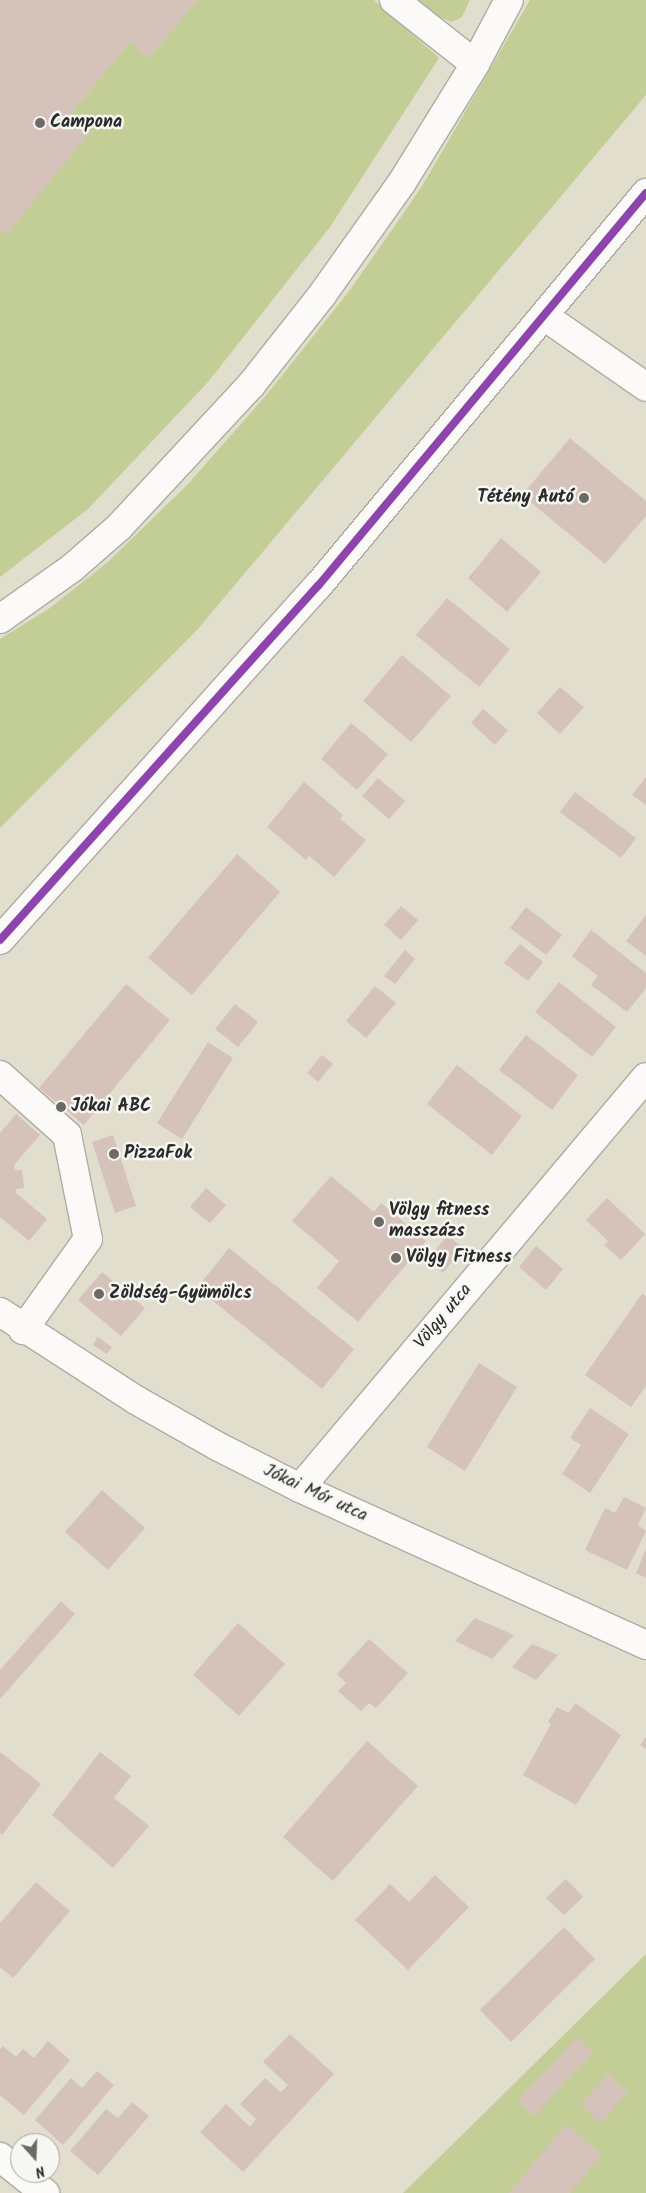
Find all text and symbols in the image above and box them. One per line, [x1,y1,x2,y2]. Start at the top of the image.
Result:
place label: Campona [50,112,122,134]
marker: Campona [34,117,46,129]
place label: Tétény Autó [477,487,574,509]
marker: Tétény Autó [578,492,590,504]
place label: Jókai ABC [71,1096,151,1118]
marker: Jókai ABC [55,1101,67,1113]
place label: PizzaFok [124,1143,192,1165]
marker: PizzaFok [108,1148,120,1160]
place label: Völgy fitness masszázs [389,1201,489,1244]
marker: Völgy fitness masszázs [373,1216,385,1228]
place label: Völgy Fitness [406,1247,512,1269]
marker: Völgy Fitness [390,1252,402,1264]
street label: Völgy utca [411,1280,477,1354]
place label: Zöldség-Gyümölcs [109,1283,252,1305]
marker: Zöldség-Gyümölcs [93,1288,105,1300]
street label: Jókai Mór utca [259,1460,371,1528]
north arrow [10,2133,60,2183]
text: N [32,2159,48,2183]

